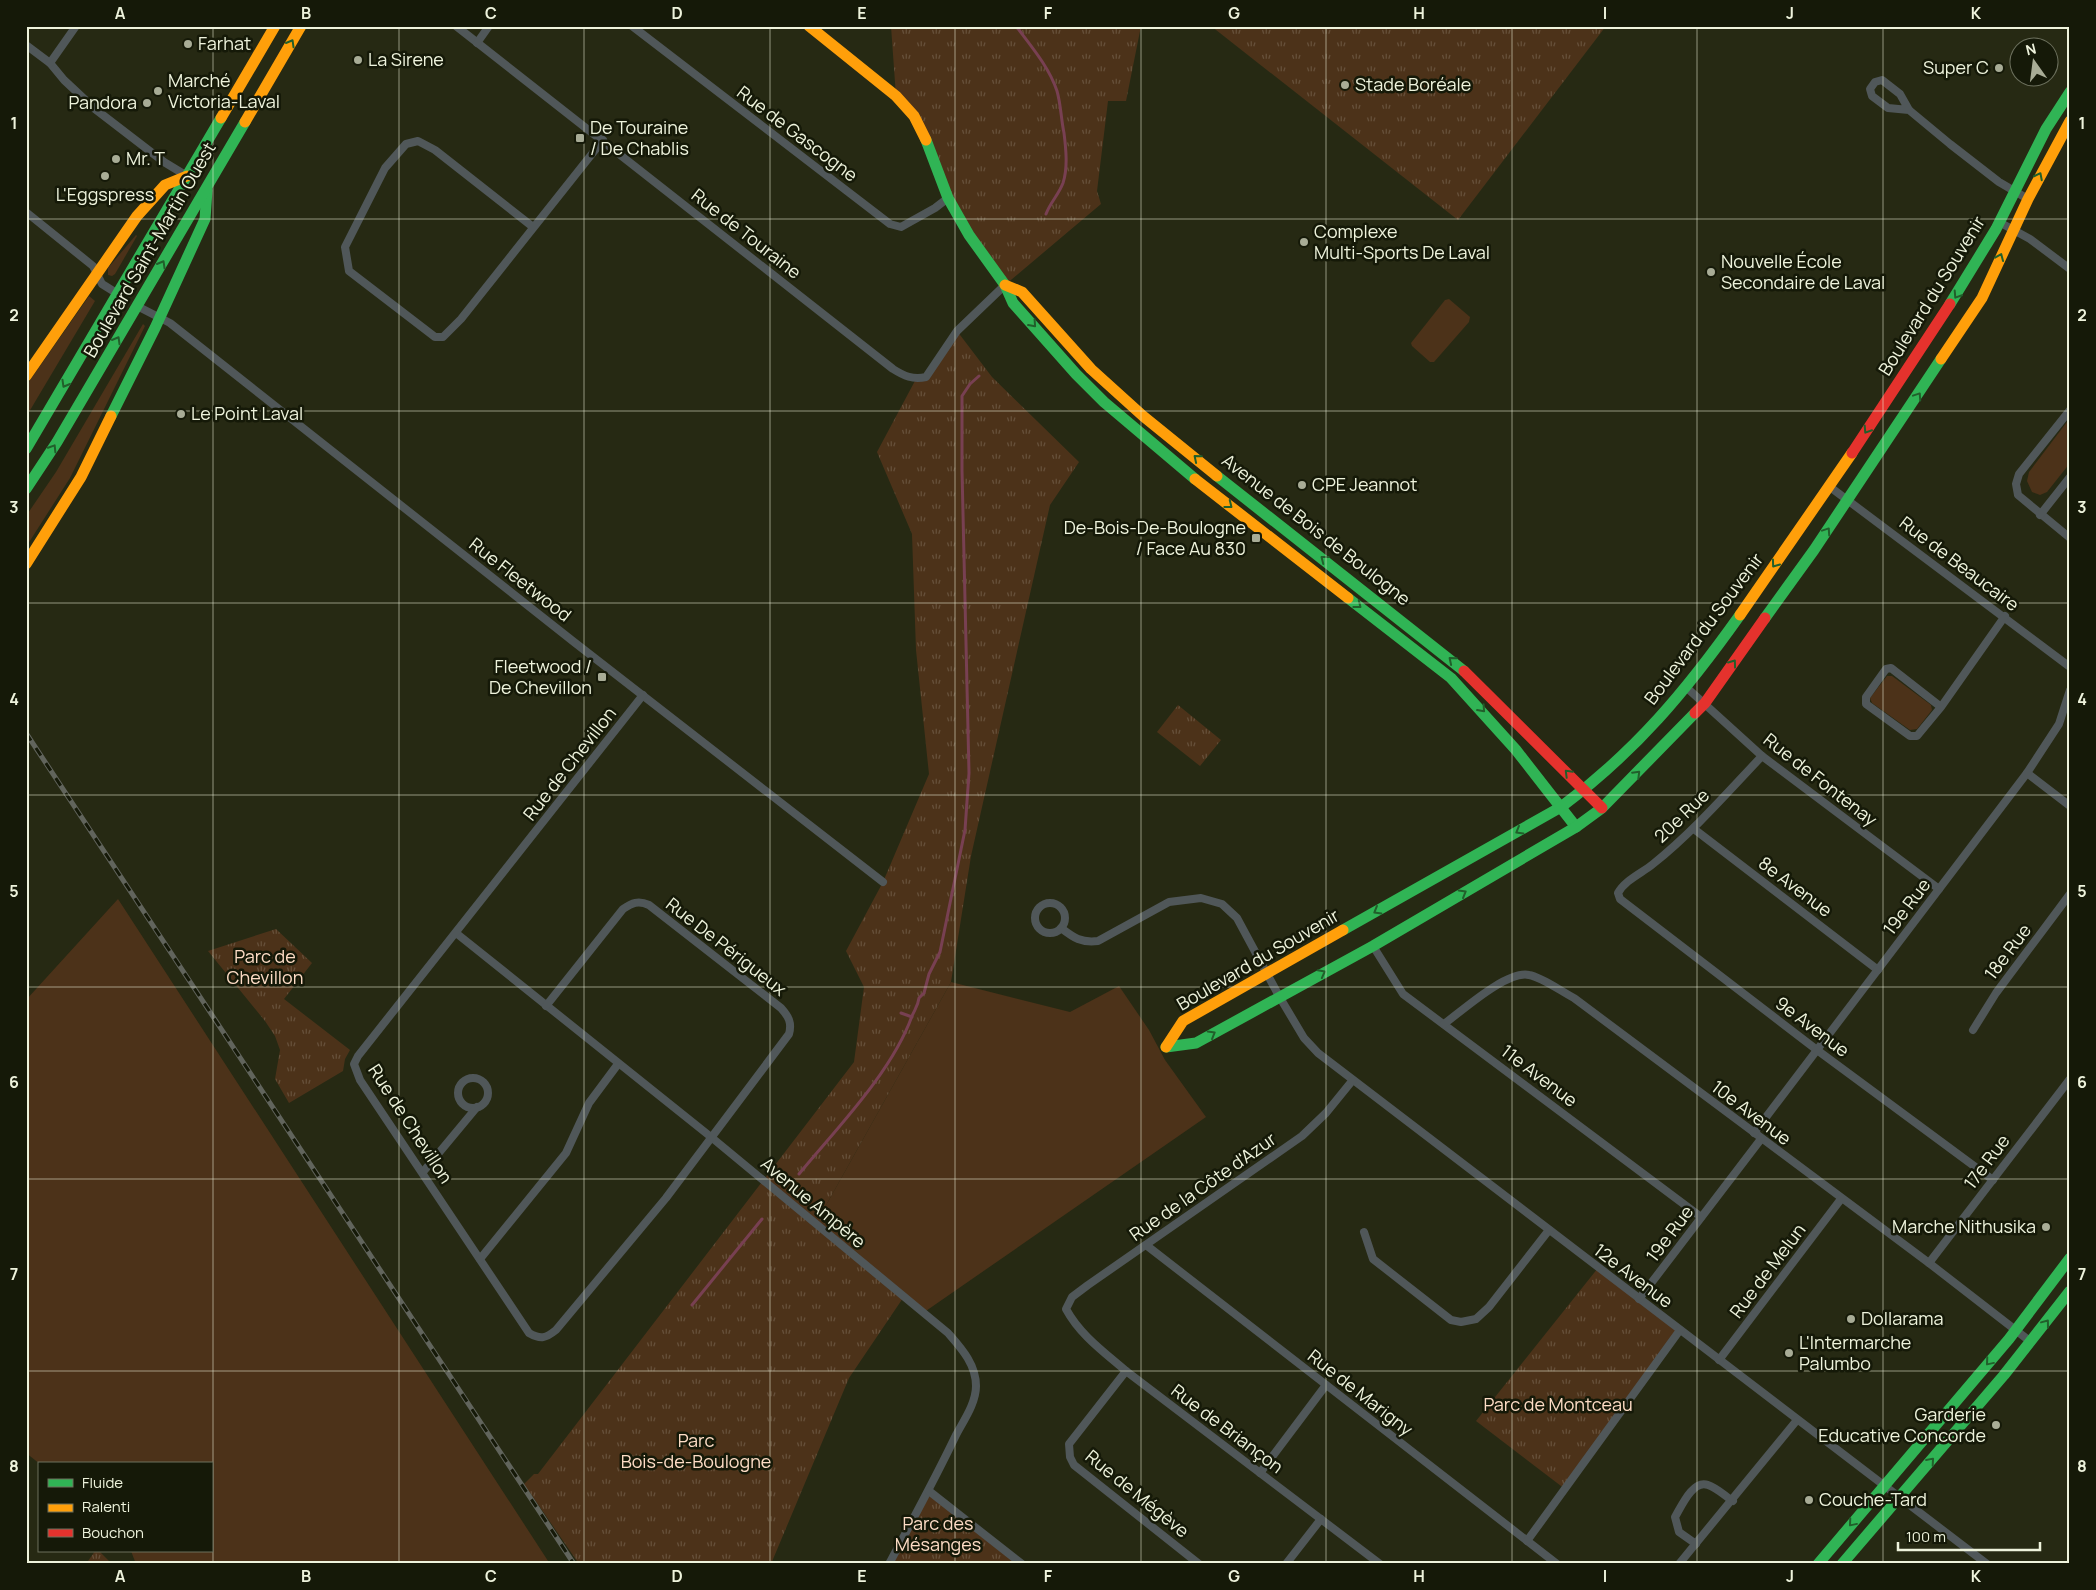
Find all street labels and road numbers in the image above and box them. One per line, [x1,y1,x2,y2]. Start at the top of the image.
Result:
street label: Rue de Gascogne [732,80,863,186]
street label: Boulevard Saint-Martin Ouest [78,137,221,362]
street label: Rue de Touraine [687,183,806,284]
street label: Boulevard du Souvenir [1872,211,1990,380]
street label: Avenue de Bois de Boulogne [1218,448,1416,610]
street label: Rue de Beaucaire [1895,510,2024,616]
street label: Rue Fleetwood [465,532,577,627]
street label: Boulevard du Souvenir [1638,547,1768,709]
street label: Rue de Chevillon [517,702,621,825]
street label: Rue de Fontenay [1759,727,1883,831]
street label: 20e Rue [1649,783,1714,848]
street label: 8e Avenue [1754,851,1837,922]
street label: 19e Rue [1877,873,1935,940]
street label: Rue De Périgueux [661,892,792,1001]
street label: Boulevard du Souvenir [1172,903,1343,1015]
street label: 18e Rue [1978,919,2036,984]
street label: 9e Avenue [1771,990,1855,1062]
street label: 11e Avenue [1497,1039,1583,1112]
street label: Rue de Chevillon [363,1059,458,1188]
street label: 10e Avenue [1707,1074,1796,1150]
street label: Rue de la Côte d'Azur [1124,1126,1281,1246]
street label: 17e Rue [1958,1129,2015,1194]
street label: Avenue Ampère [756,1151,871,1253]
street label: 19e Rue [1640,1200,1698,1267]
street label: Rue de Melun [1724,1218,1811,1322]
street label: 12e Avenue [1589,1238,1678,1313]
street label: Rue de Marigny [1303,1344,1419,1441]
street label: Rue de Briançon [1167,1378,1288,1478]
street label: Rue de Mégève [1081,1444,1194,1542]

